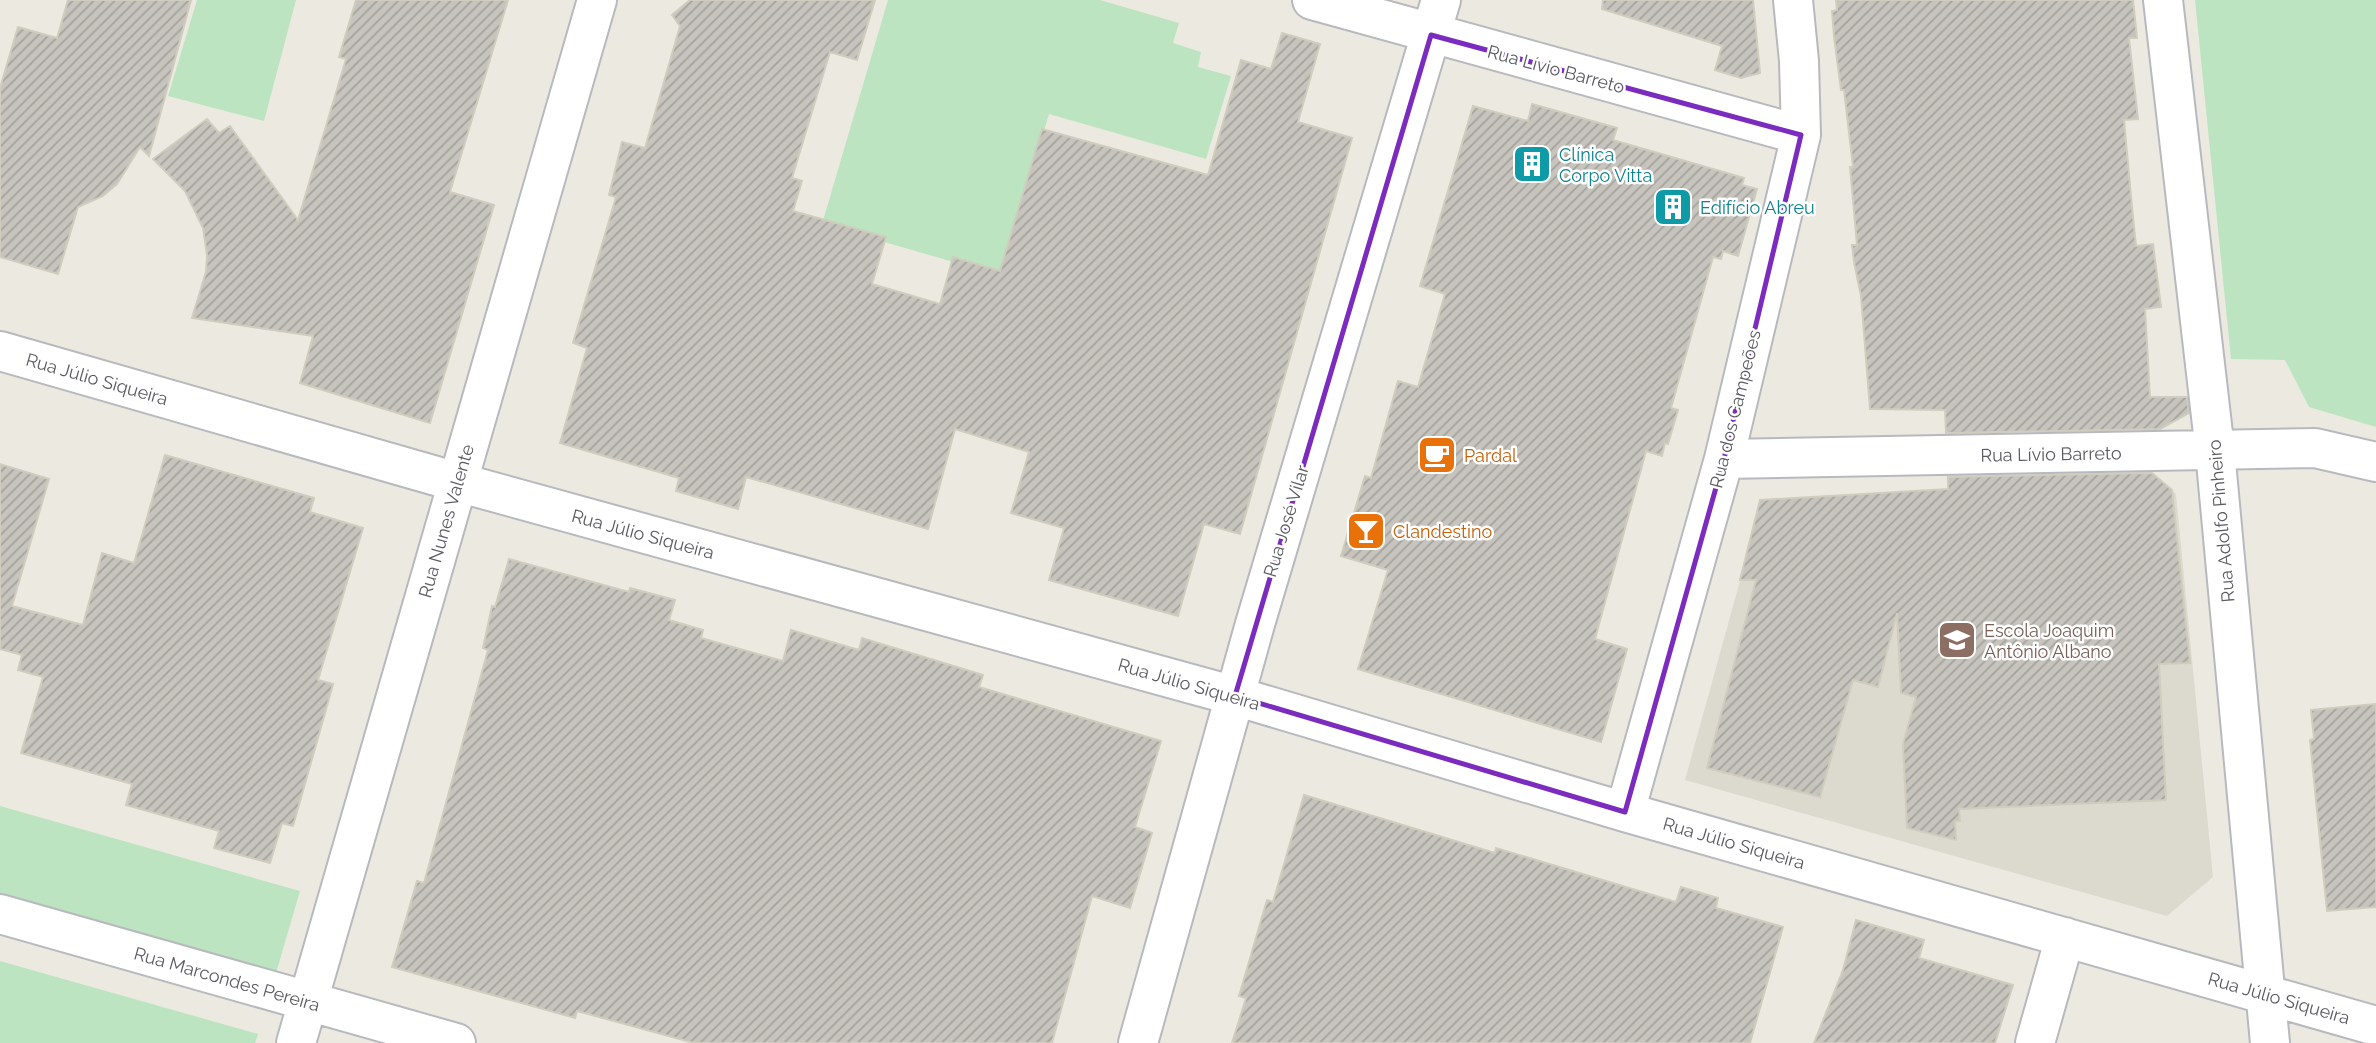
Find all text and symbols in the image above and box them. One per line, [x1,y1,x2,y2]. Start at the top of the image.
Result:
street label: Rua Lívio Barreto [1485,41,1627,97]
building icon: Clínica Corpo Vitta [1511,143,1553,185]
place label: Clínica Corpo Vitta [1559,144,1652,186]
building icon: Edifício Abreu [1652,186,1694,228]
place label: Edifício Abreu [1700,197,1815,218]
street label: Rua dos Campeões [1705,327,1765,490]
street label: Rua Júlio Siqueira [24,349,170,409]
cafe icon: Pardal [1416,434,1458,476]
street label: Rua Adolfo Pinheiro [2203,439,2239,603]
street label: Rua Nunes Valente [414,442,478,600]
street label: Rua Lívio Barreto [1980,442,2122,466]
place label: Pardal [1464,445,1517,466]
street label: Rua José Vilar [1259,462,1313,579]
street label: Rua Júlio Siqueira [569,505,717,563]
bar icon: Clandestino [1345,510,1387,552]
place label: Clandestino [1393,521,1492,542]
school or university icon: Escola Joaquim Antônio Albano [1936,619,1978,661]
place label: Escola Joaquim Antônio Albano [1984,620,2114,662]
street label: Rua Júlio Siqueira [1116,654,1262,714]
street label: Rua Júlio Siqueira [1661,813,1807,873]
street label: Rua Marcondes Pereira [132,942,322,1016]
street label: Rua Júlio Siqueira [2206,968,2352,1028]

